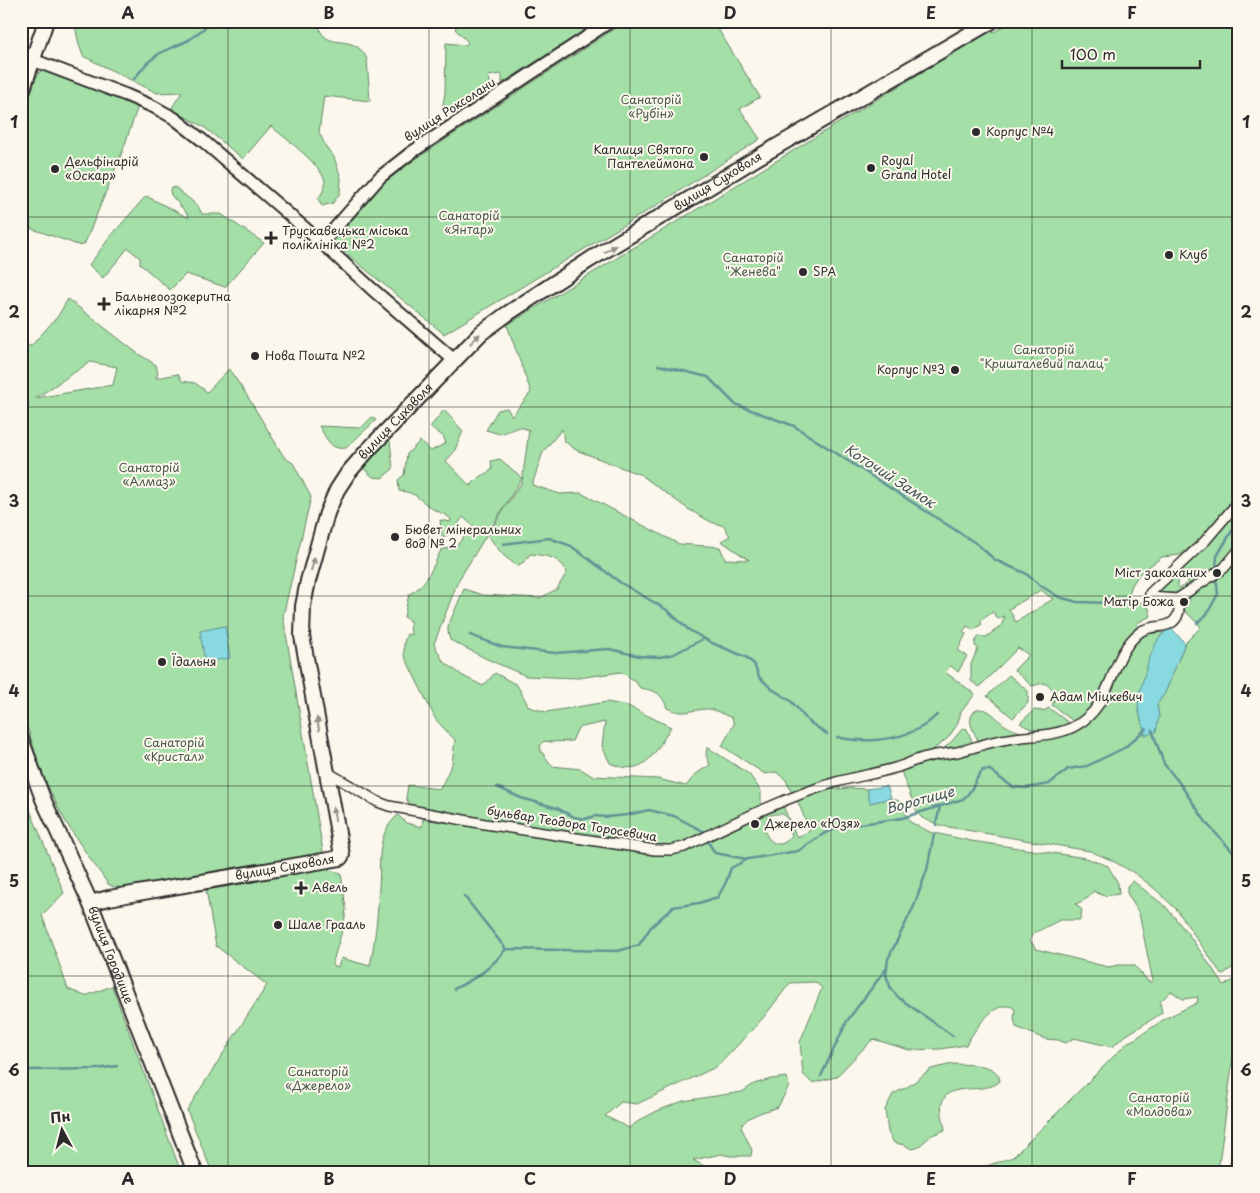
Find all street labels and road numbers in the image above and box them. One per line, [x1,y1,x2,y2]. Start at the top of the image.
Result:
street label: вулиця Роксолани [400,73,499,146]
street label: вулиця Суховоля [670,147,765,215]
street label: вулиця Суховоля [354,378,436,463]
street label: бульвар Теодора Торосевича [486,801,659,845]
street label: вулиця Суховоля [234,849,336,884]
street label: вулиця Городище [84,903,139,1007]

